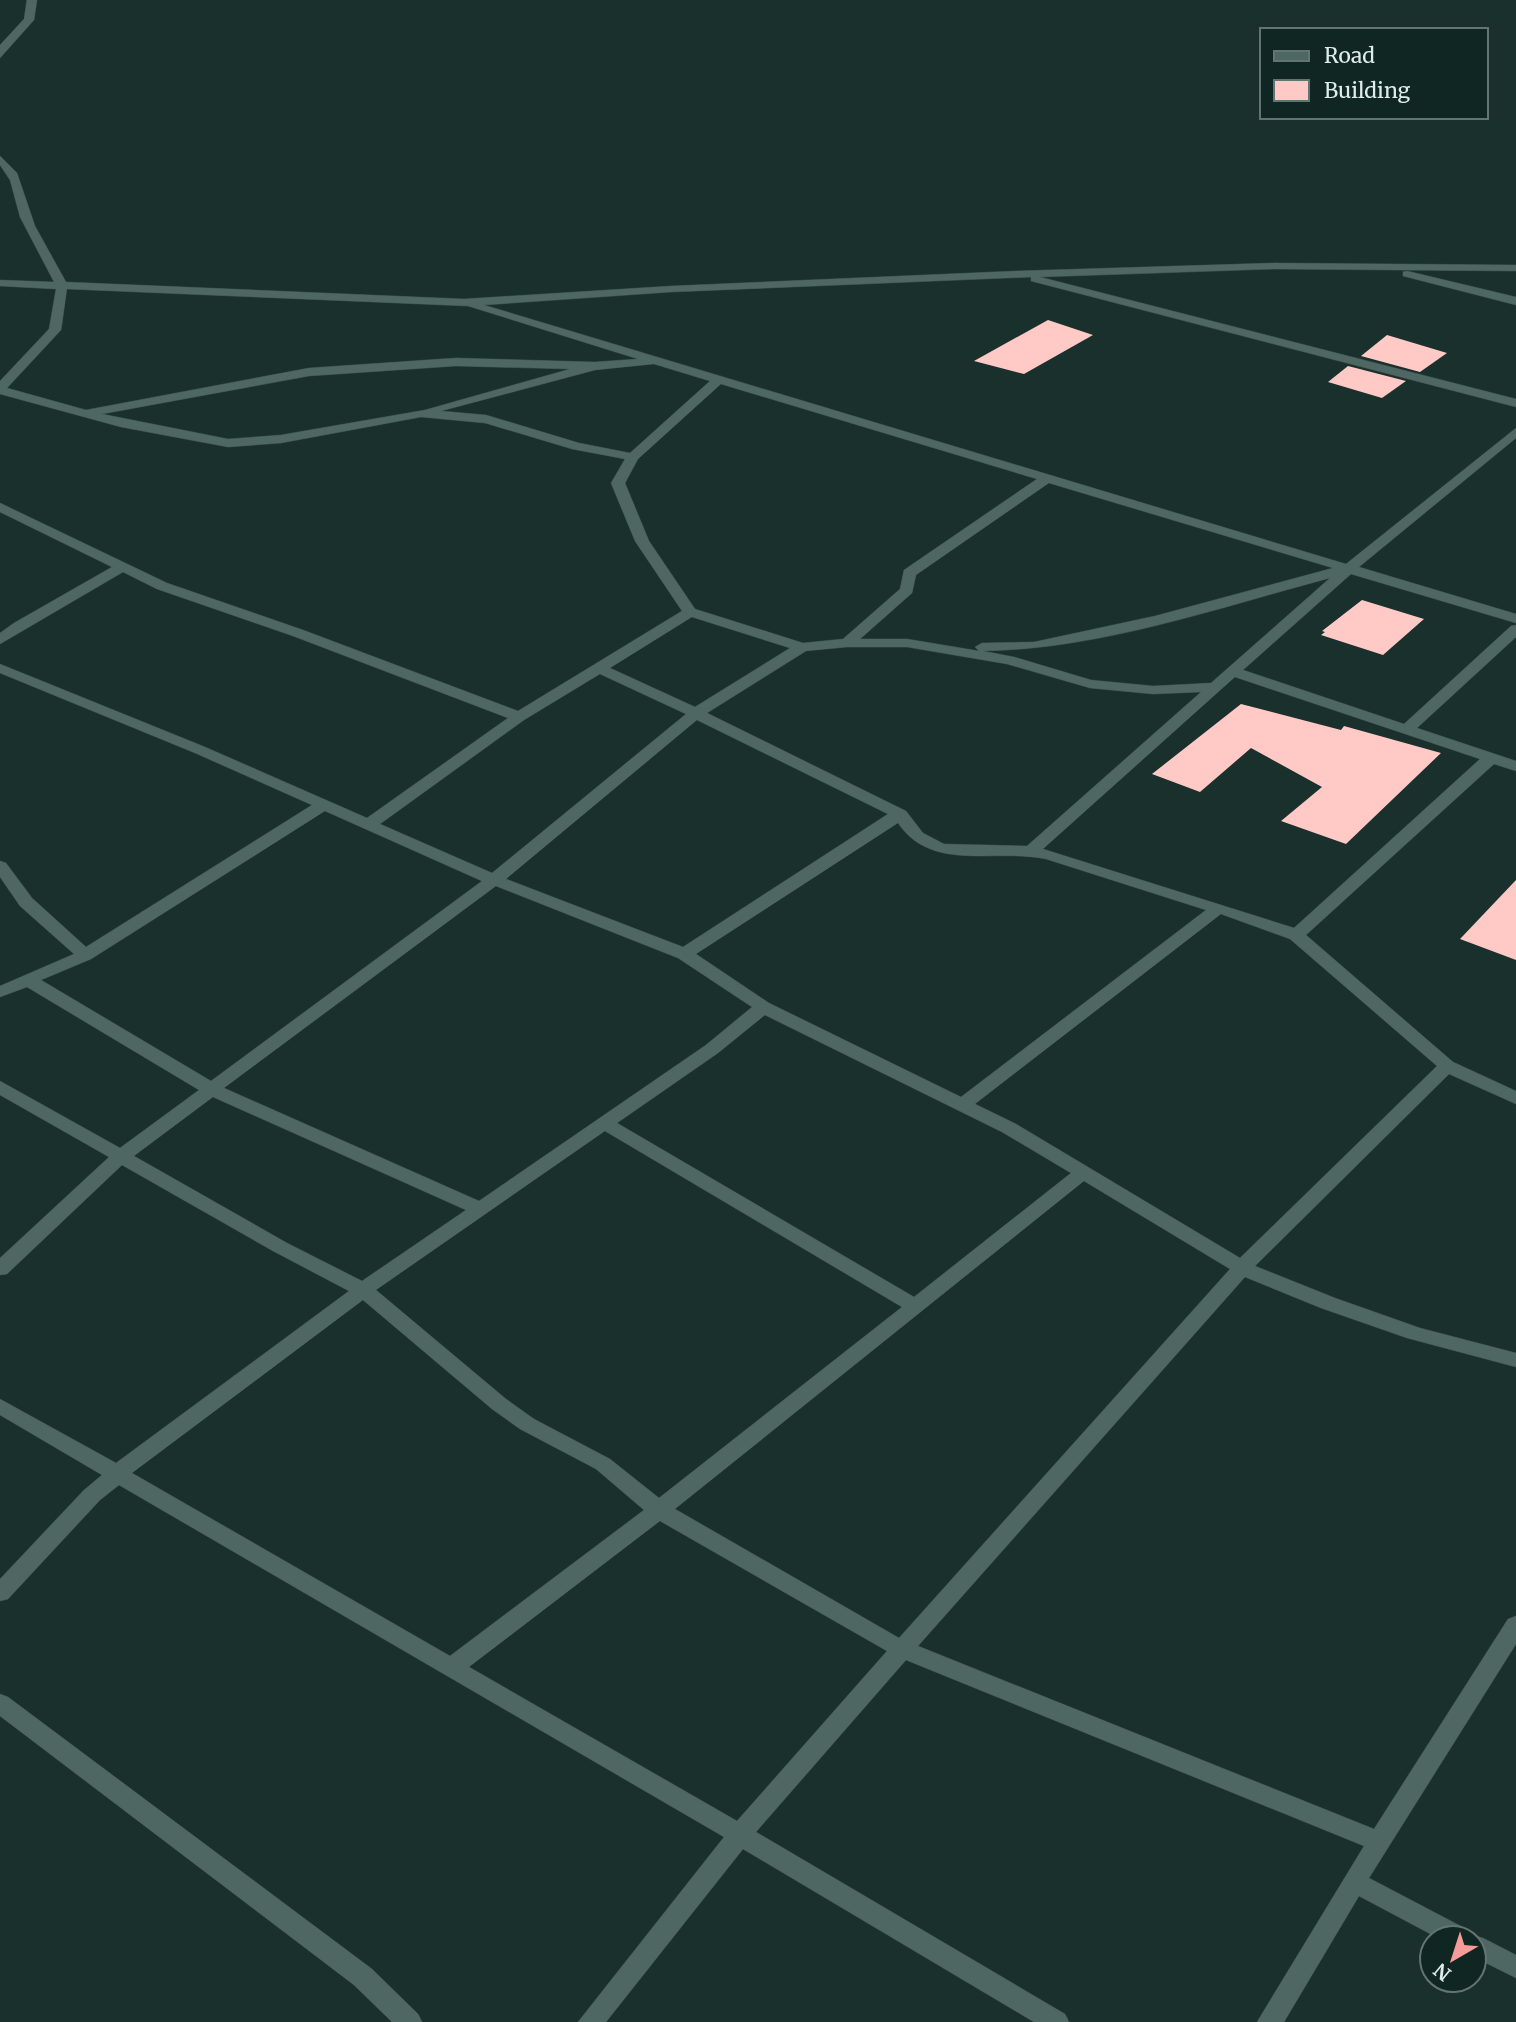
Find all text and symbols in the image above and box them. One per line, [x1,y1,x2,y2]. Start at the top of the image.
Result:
legend [1260,28,1488,119]
text: Road [1324,42,1375,69]
text: Building [1324,77,1411,104]
north arrow [1418,1924,1488,1994]
text: N [1429,1958,1456,1986]

